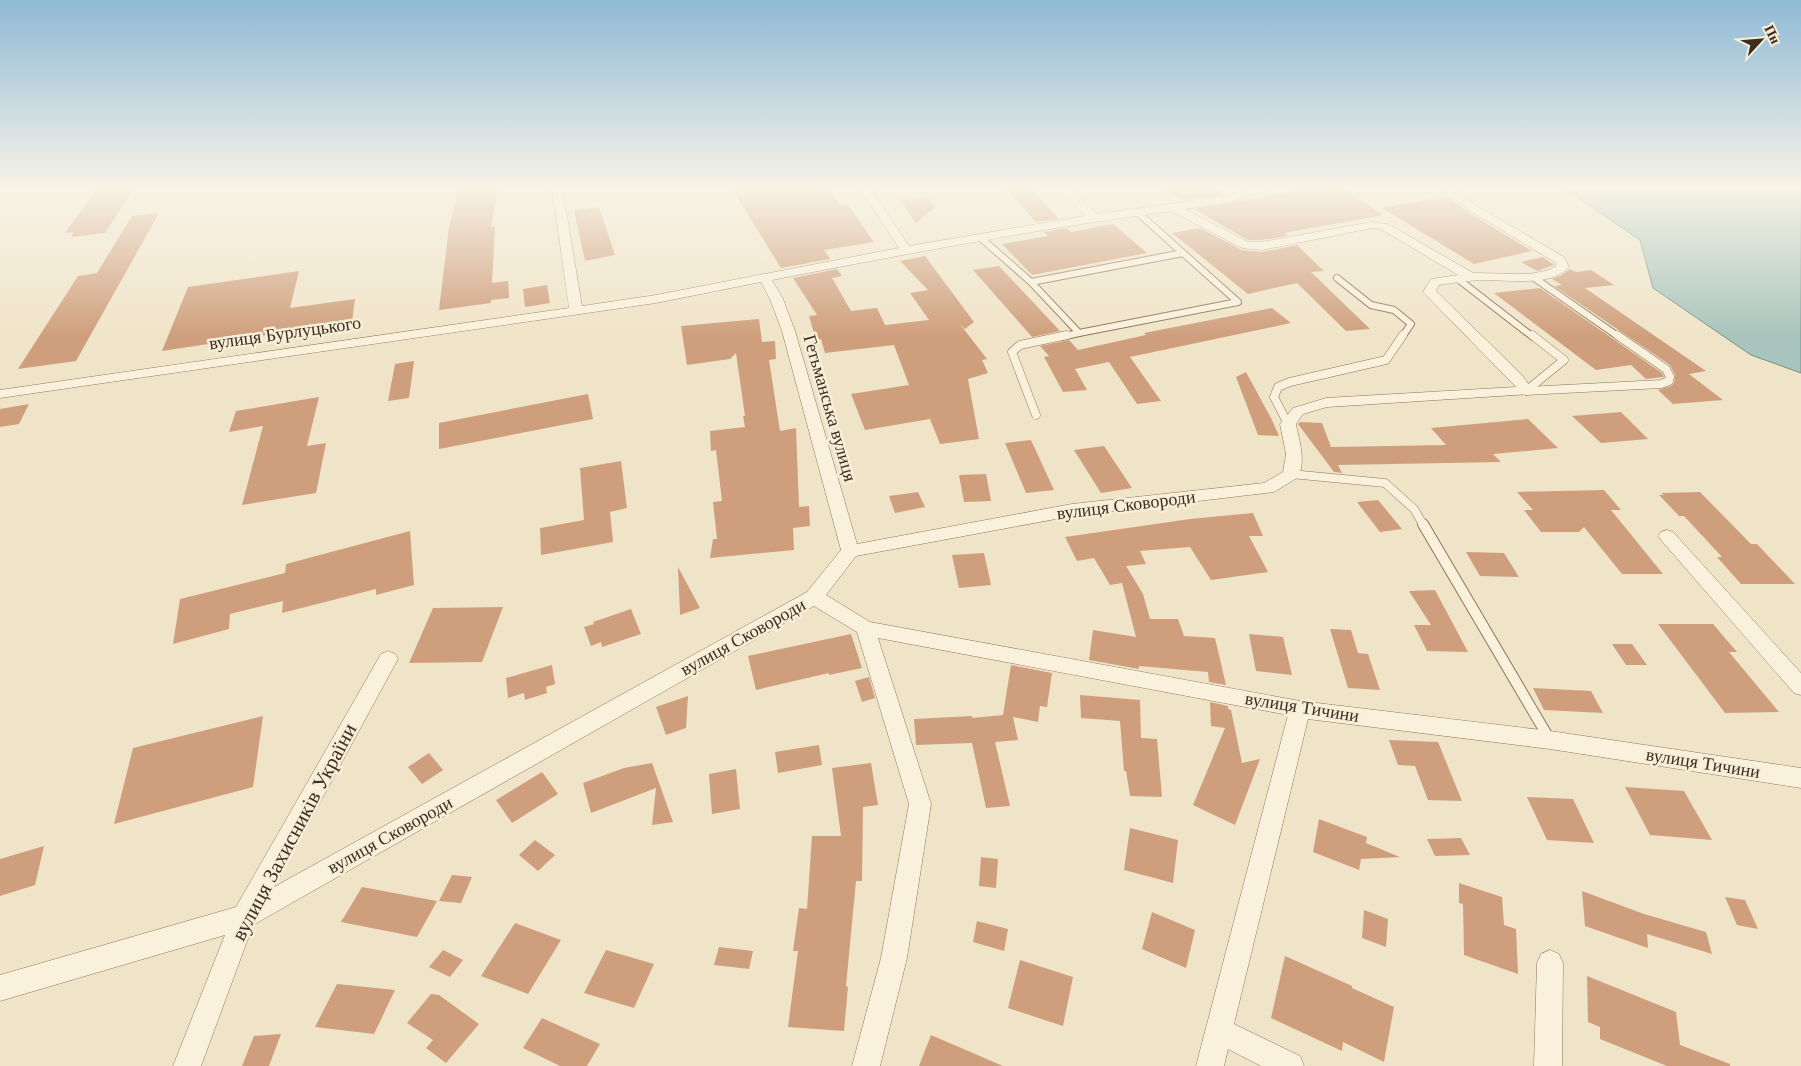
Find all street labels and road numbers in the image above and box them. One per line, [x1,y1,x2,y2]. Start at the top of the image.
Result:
street label: вулиця Бурлуцького [208,312,362,354]
street label: Гетьманська вулиця [799,332,861,484]
street label: вулиця Сковороди [1055,487,1197,523]
street label: вулиця Сковороди [677,594,809,680]
street label: вулиця Тичини [1244,688,1361,726]
street label: вулиця Захисників України [226,719,362,945]
street label: вулиця Тичини [1645,744,1762,782]
street label: вулиця Сковороди [324,792,456,878]

